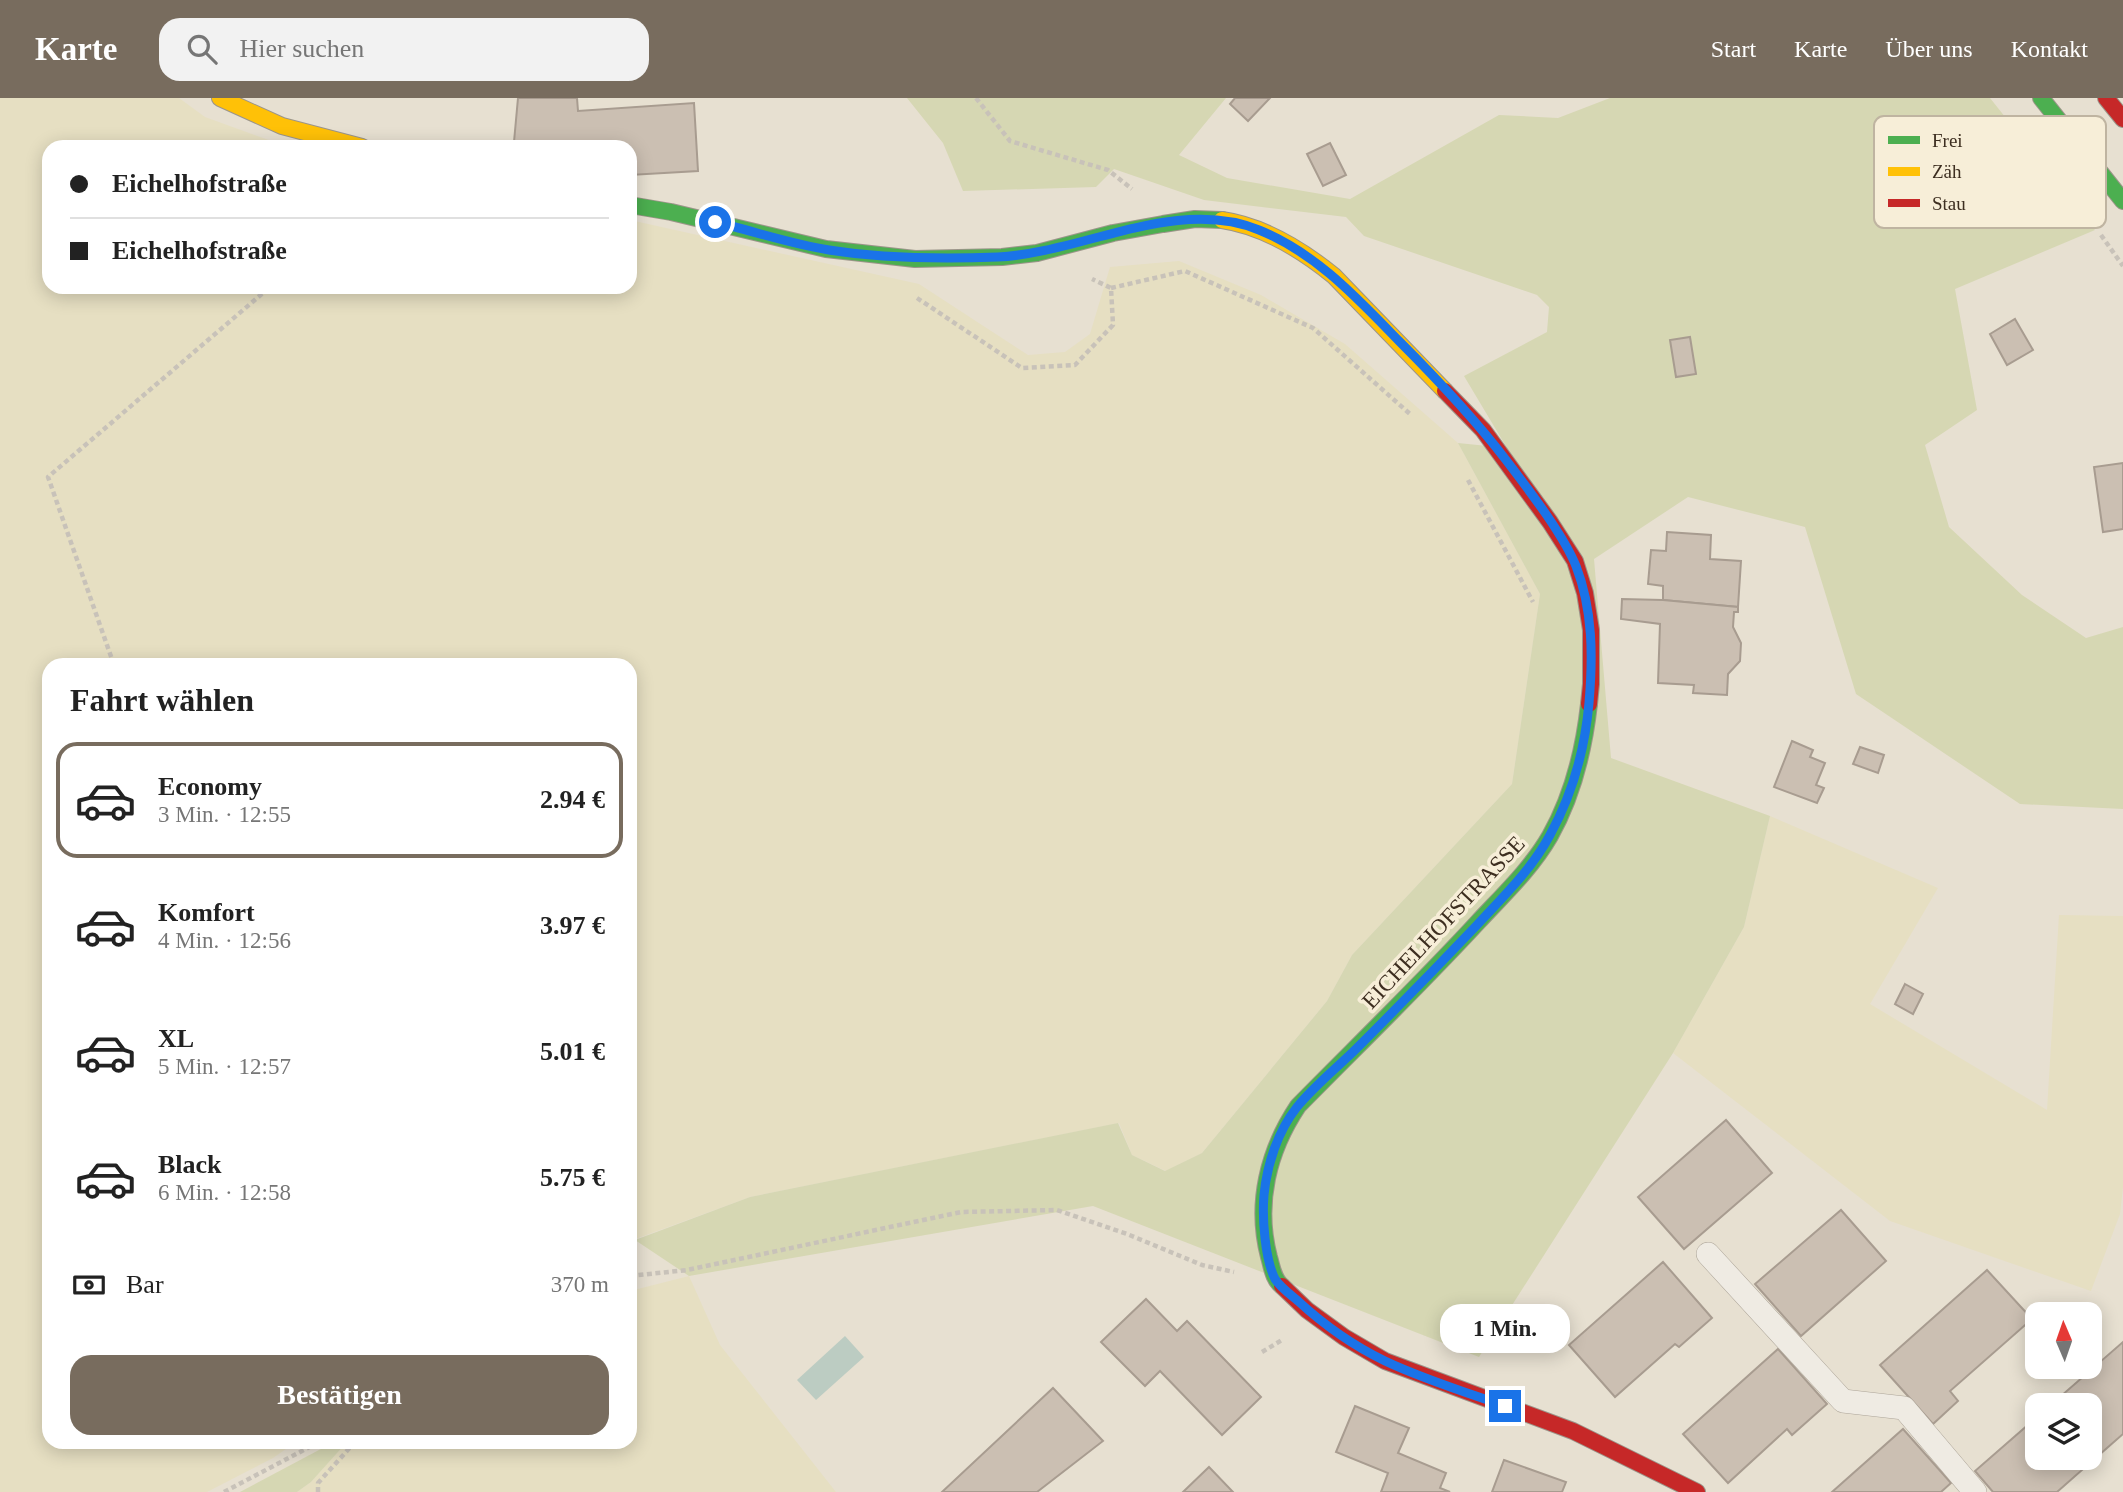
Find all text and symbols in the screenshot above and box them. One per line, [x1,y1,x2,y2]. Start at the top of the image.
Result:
search box [159,18,649,81]
icon: search [183,30,221,68]
text: Karte [35,31,117,67]
text: Hier suchen [239,34,364,63]
text: Start [1711,36,1756,62]
text: Karte [1794,36,1847,62]
text: Über uns [1885,36,1973,62]
text: Kontakt [2011,36,2088,62]
legend [1874,116,2106,228]
text: Frei [1932,130,1963,151]
text: Zäh [1932,161,1962,182]
text: Eichelhofstraße [112,169,287,198]
text: Stau [1932,193,1966,214]
route start [699,206,731,238]
text: Eichelhofstraße [112,236,287,265]
text: Fahrt wählen [70,682,254,718]
icon: car [74,769,137,832]
text: Economy [158,772,262,801]
text: 2.94 € [540,785,605,814]
text: 3 Min. · 12:55 [158,802,291,827]
street label: EICHELHOFSTRASSE [1357,831,1530,1014]
icon: car [74,895,137,958]
text: Komfort [158,898,255,927]
text: 3.97 € [540,911,605,940]
text: 4 Min. · 12:56 [158,928,291,953]
icon: car [74,1021,137,1084]
text: XL [158,1024,194,1053]
text: 5.01 € [540,1037,605,1066]
text: 5 Min. · 12:57 [158,1054,291,1079]
icon: car [74,1147,137,1210]
text: Black [158,1150,222,1179]
text: 5.75 € [540,1163,605,1192]
text: 6 Min. · 12:58 [158,1180,291,1205]
icon: cash [70,1266,108,1304]
text: Bar [126,1270,164,1299]
text: 370 m [551,1272,609,1297]
north arrow [2025,1302,2102,1379]
map controls [2025,1302,2102,1470]
callout: 1 Min. [1440,1304,1570,1354]
text: 1 Min. [1473,1316,1537,1341]
button: Bestätigen [70,1355,609,1435]
route end [1489,1390,1521,1422]
button: layers [2025,1393,2102,1470]

